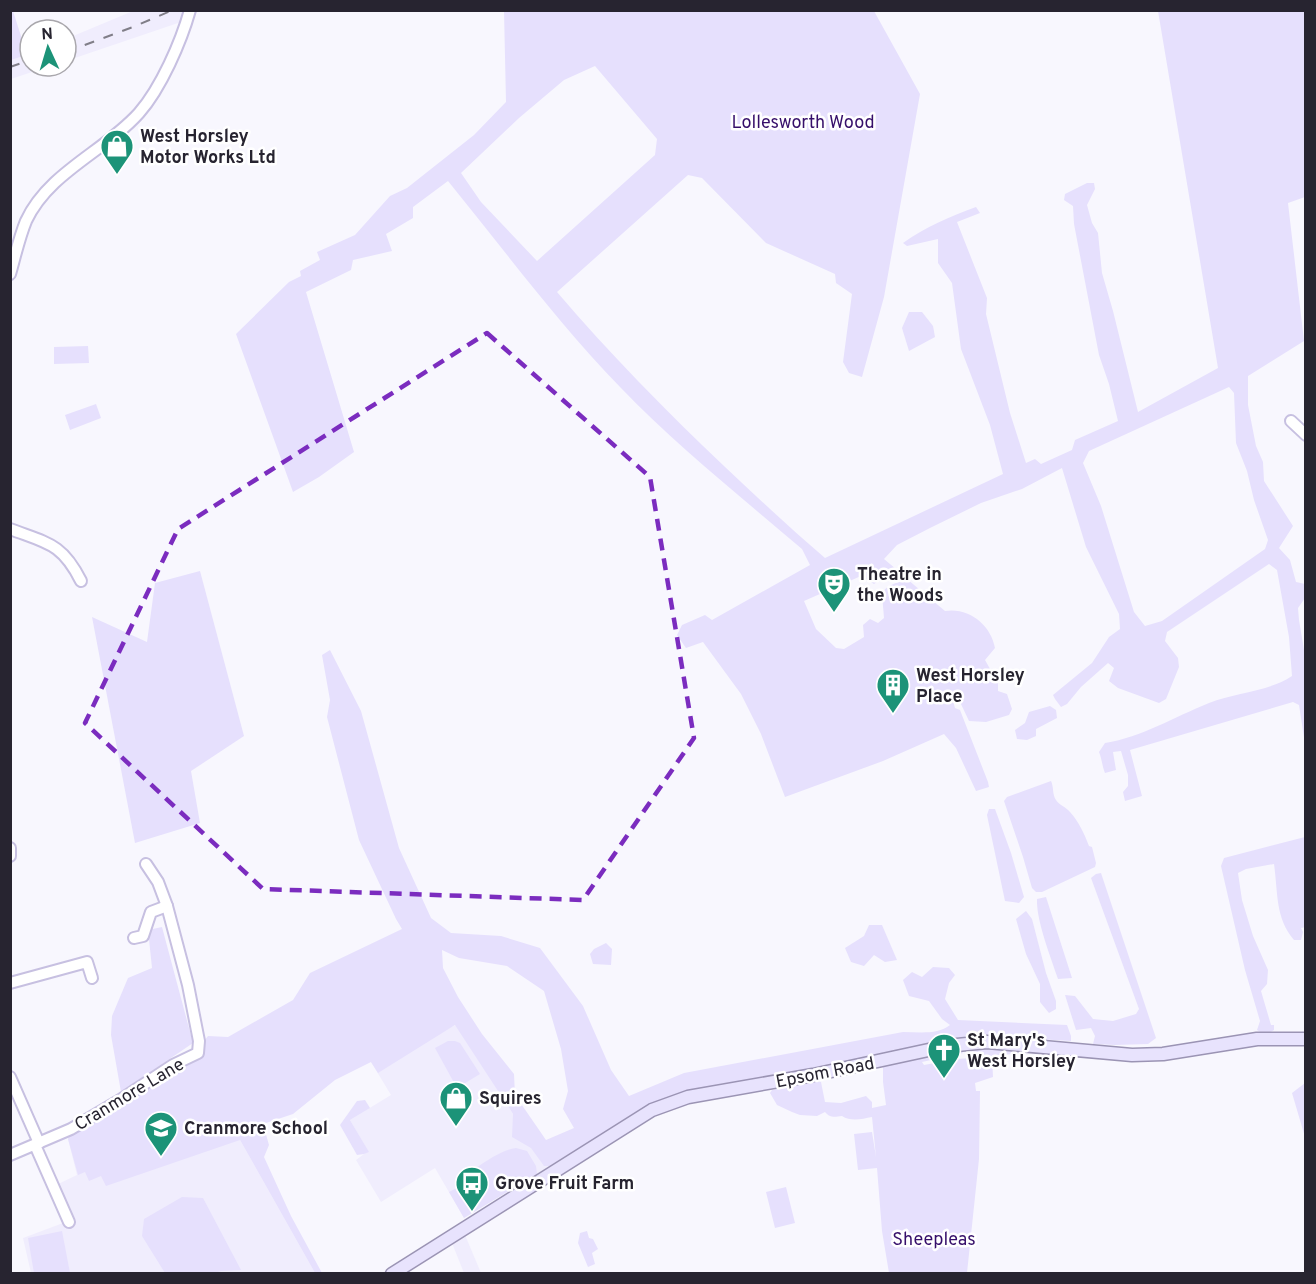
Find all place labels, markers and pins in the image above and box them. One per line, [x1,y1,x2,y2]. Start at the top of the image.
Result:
place label: West Horsley Motor Works Ltd [140,126,276,170]
shop icon: West Horsley Motor Works Ltd [99,128,135,175]
place label: Theatre in the Woods [857,564,943,608]
theatre icon: Theatre in the Woods [816,566,852,613]
place label: West Horsley Place [916,665,1025,709]
building icon: West Horsley Place [875,667,911,714]
place label: St Mary's West Horsley [967,1030,1076,1074]
church icon: St Mary's West Horsley [926,1032,962,1079]
shop icon: Squires [438,1080,474,1127]
place label: Squires [479,1088,542,1111]
school or university icon: Cranmore School [143,1110,179,1157]
place label: Cranmore School [184,1118,328,1141]
bus stop icon: Grove Fruit Farm [454,1165,490,1212]
place label: Grove Fruit Farm [495,1173,634,1196]

